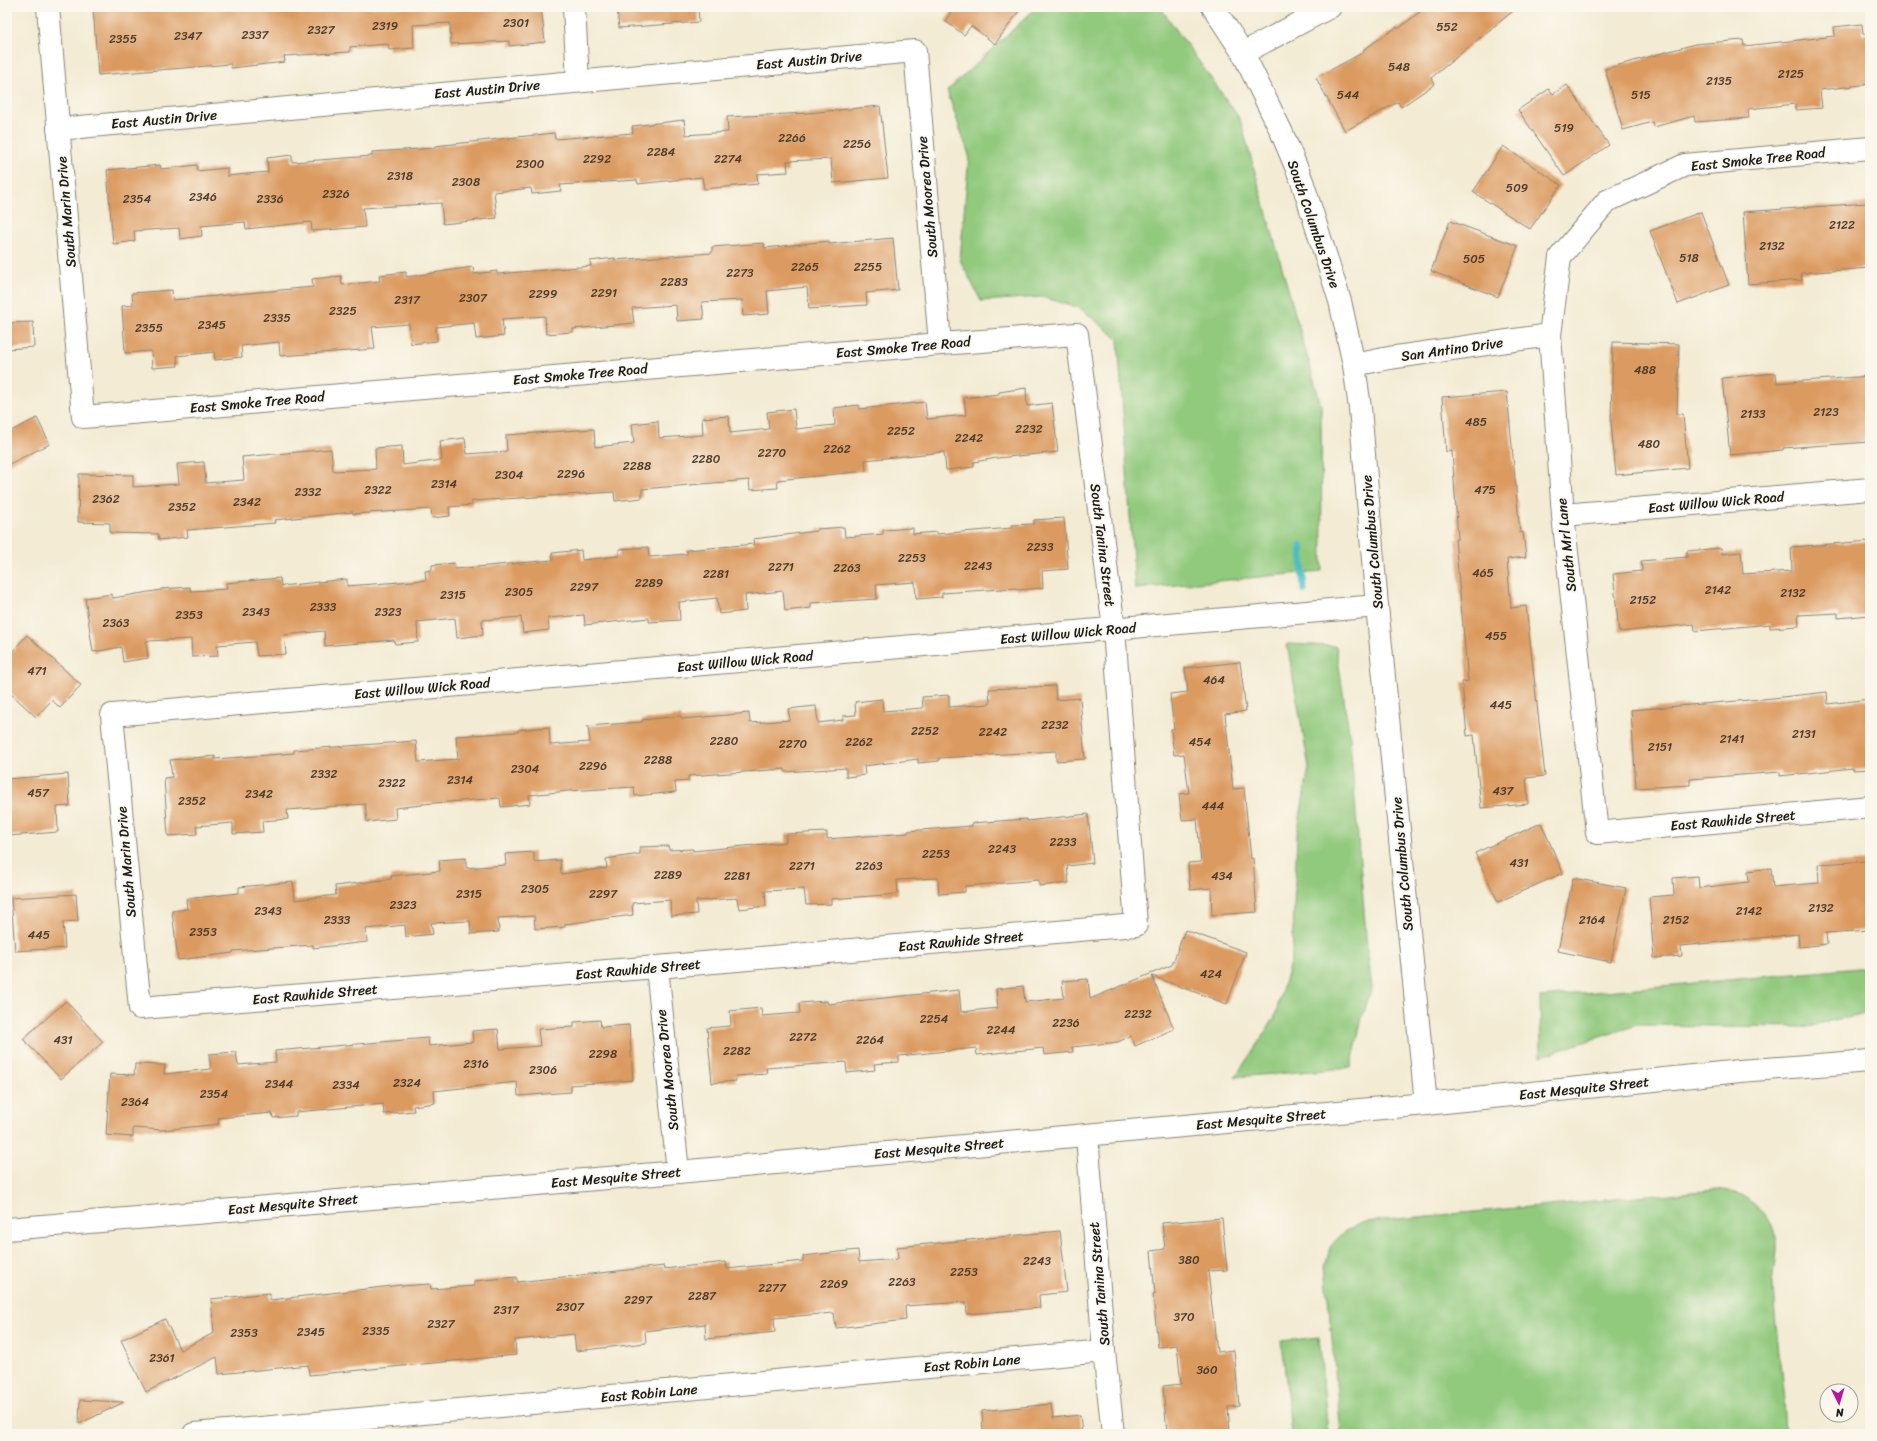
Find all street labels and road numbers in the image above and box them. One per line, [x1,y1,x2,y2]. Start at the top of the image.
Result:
street label: East Austin Drive [755,43,863,78]
street label: East Austin Drive [433,72,541,107]
street label: East Austin Drive [110,102,218,137]
street label: South Moorea Drive [910,135,945,259]
street label: East Smoke Tree Road [1690,140,1828,179]
street label: South Marin Drive [49,155,84,269]
street label: South Columbus Drive [1280,157,1347,292]
street label: East Smoke Tree Road [835,329,973,366]
street label: San Antino Drive [1399,330,1505,369]
street label: East Smoke Tree Road [512,356,650,393]
street label: East Smoke Tree Road [189,384,327,421]
street label: South Columbus Drive [1354,474,1391,610]
street label: South Tanina Street [1083,482,1122,608]
street label: East Willow Wick Road [1647,484,1787,521]
street label: South Mrl Lane [1549,497,1584,593]
street label: East Willow Wick Road [999,615,1139,652]
street label: East Willow Wick Road [676,643,816,680]
street label: East Willow Wick Road [353,670,493,707]
street label: South Columbus Drive [1384,796,1421,932]
street label: East Rawhide Street [1669,803,1797,838]
street label: South Marin Drive [109,805,144,919]
street label: East Rawhide Street [897,924,1025,959]
street label: East Rawhide Street [574,952,702,987]
street label: East Rawhide Street [251,977,379,1012]
street label: South Moorea Drive [649,1008,686,1132]
street label: East Mesquite Street [1518,1069,1650,1108]
street label: East Mesquite Street [1195,1101,1327,1138]
street label: East Mesquite Street [873,1130,1005,1167]
street label: East Mesquite Street [550,1159,682,1196]
street label: East Mesquite Street [227,1186,359,1223]
street label: South Tanina Street [1082,1221,1117,1347]
street label: East Robin Lane [922,1347,1022,1380]
street label: East Robin Lane [599,1377,699,1410]

